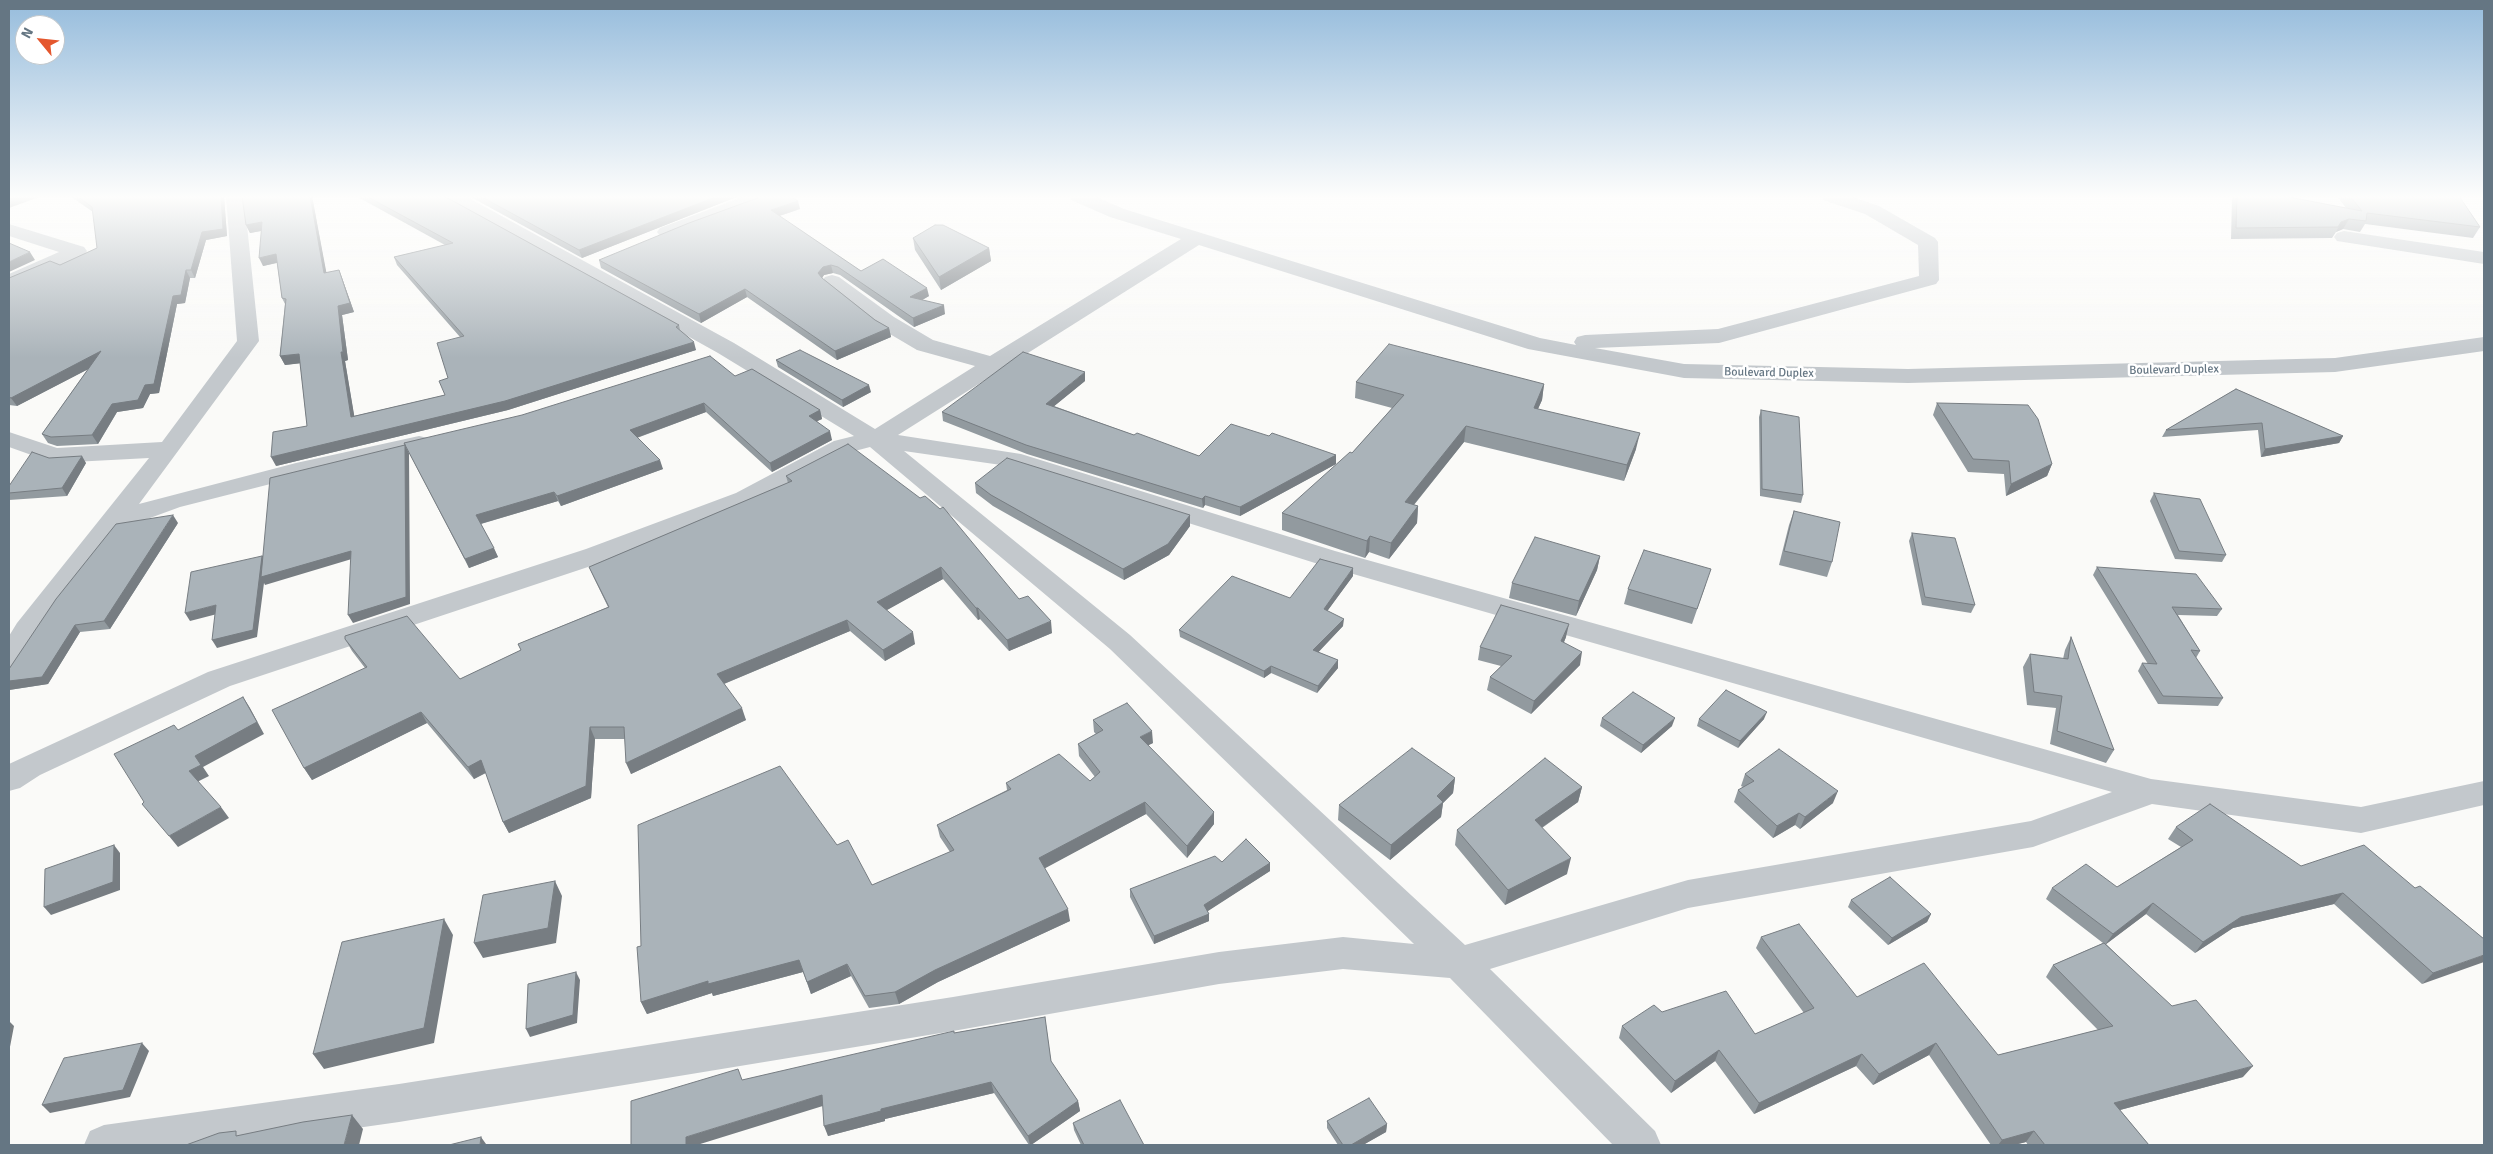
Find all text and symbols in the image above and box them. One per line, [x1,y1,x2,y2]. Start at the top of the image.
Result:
north arrow [15,15,65,65]
text: N [17,25,37,41]
street label: Boulevard Duplex [2129,362,2219,378]
street label: Boulevard Duplex [1724,365,1814,381]

